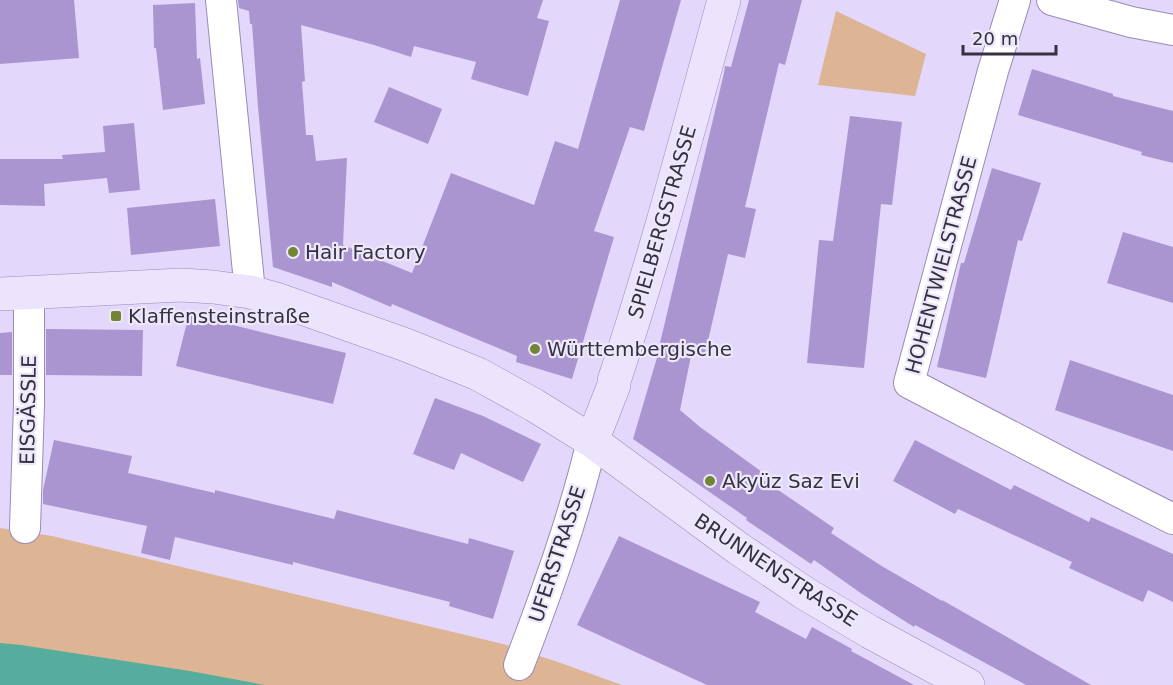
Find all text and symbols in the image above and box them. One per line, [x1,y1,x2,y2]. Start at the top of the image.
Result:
scale bar [963,18,1056,56]
text: 20 m [972,28,1018,49]
street label: SPIELBERGSTRASSE [623,123,701,321]
street label: HOHENTWIELSTRASSE [900,153,982,377]
place label: Hair Factory [305,240,426,264]
marker: Hair Factory [286,245,300,259]
place label: Klaffensteinstraße [128,304,310,328]
marker: Klaffensteinstraße [109,309,123,323]
place label: Württembergische [547,337,732,361]
marker: Württembergische [528,342,542,356]
street label: EISGÄSSLE [15,355,41,465]
place label: Akyüz Saz Evi [722,469,860,493]
marker: Akyüz Saz Evi [703,474,717,488]
street label: UFERSTRASSE [524,483,590,625]
street label: BRUNNENSTRASSE [690,508,862,632]

